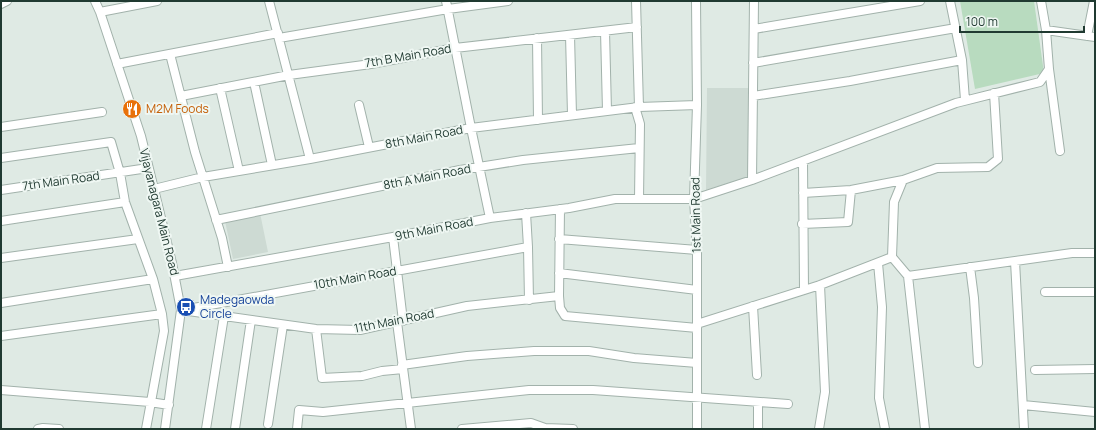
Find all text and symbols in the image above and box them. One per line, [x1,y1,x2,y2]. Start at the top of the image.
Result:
scale bar [960,8,1084,34]
text: 100 m [966,13,998,30]
street label: 7th B Main Road [363,40,453,71]
restaurant icon: M2M Foods [121,98,143,120]
place label: M2M Foods [146,100,209,117]
street label: 8th Main Road [384,121,464,152]
street label: Vijayanagara Main Road [135,147,183,277]
street label: 8th A Main Road [382,160,472,193]
street label: 7th Main Road [21,167,101,194]
street label: 1st Main Road [686,177,705,253]
street label: 9th Main Road [393,213,474,244]
street label: 10th Main Road [312,262,398,293]
place label: Madegaowda Circle [200,291,274,322]
bus stop icon: Madegaowda Circle [175,296,197,318]
street label: 11th Main Road [352,304,435,337]

